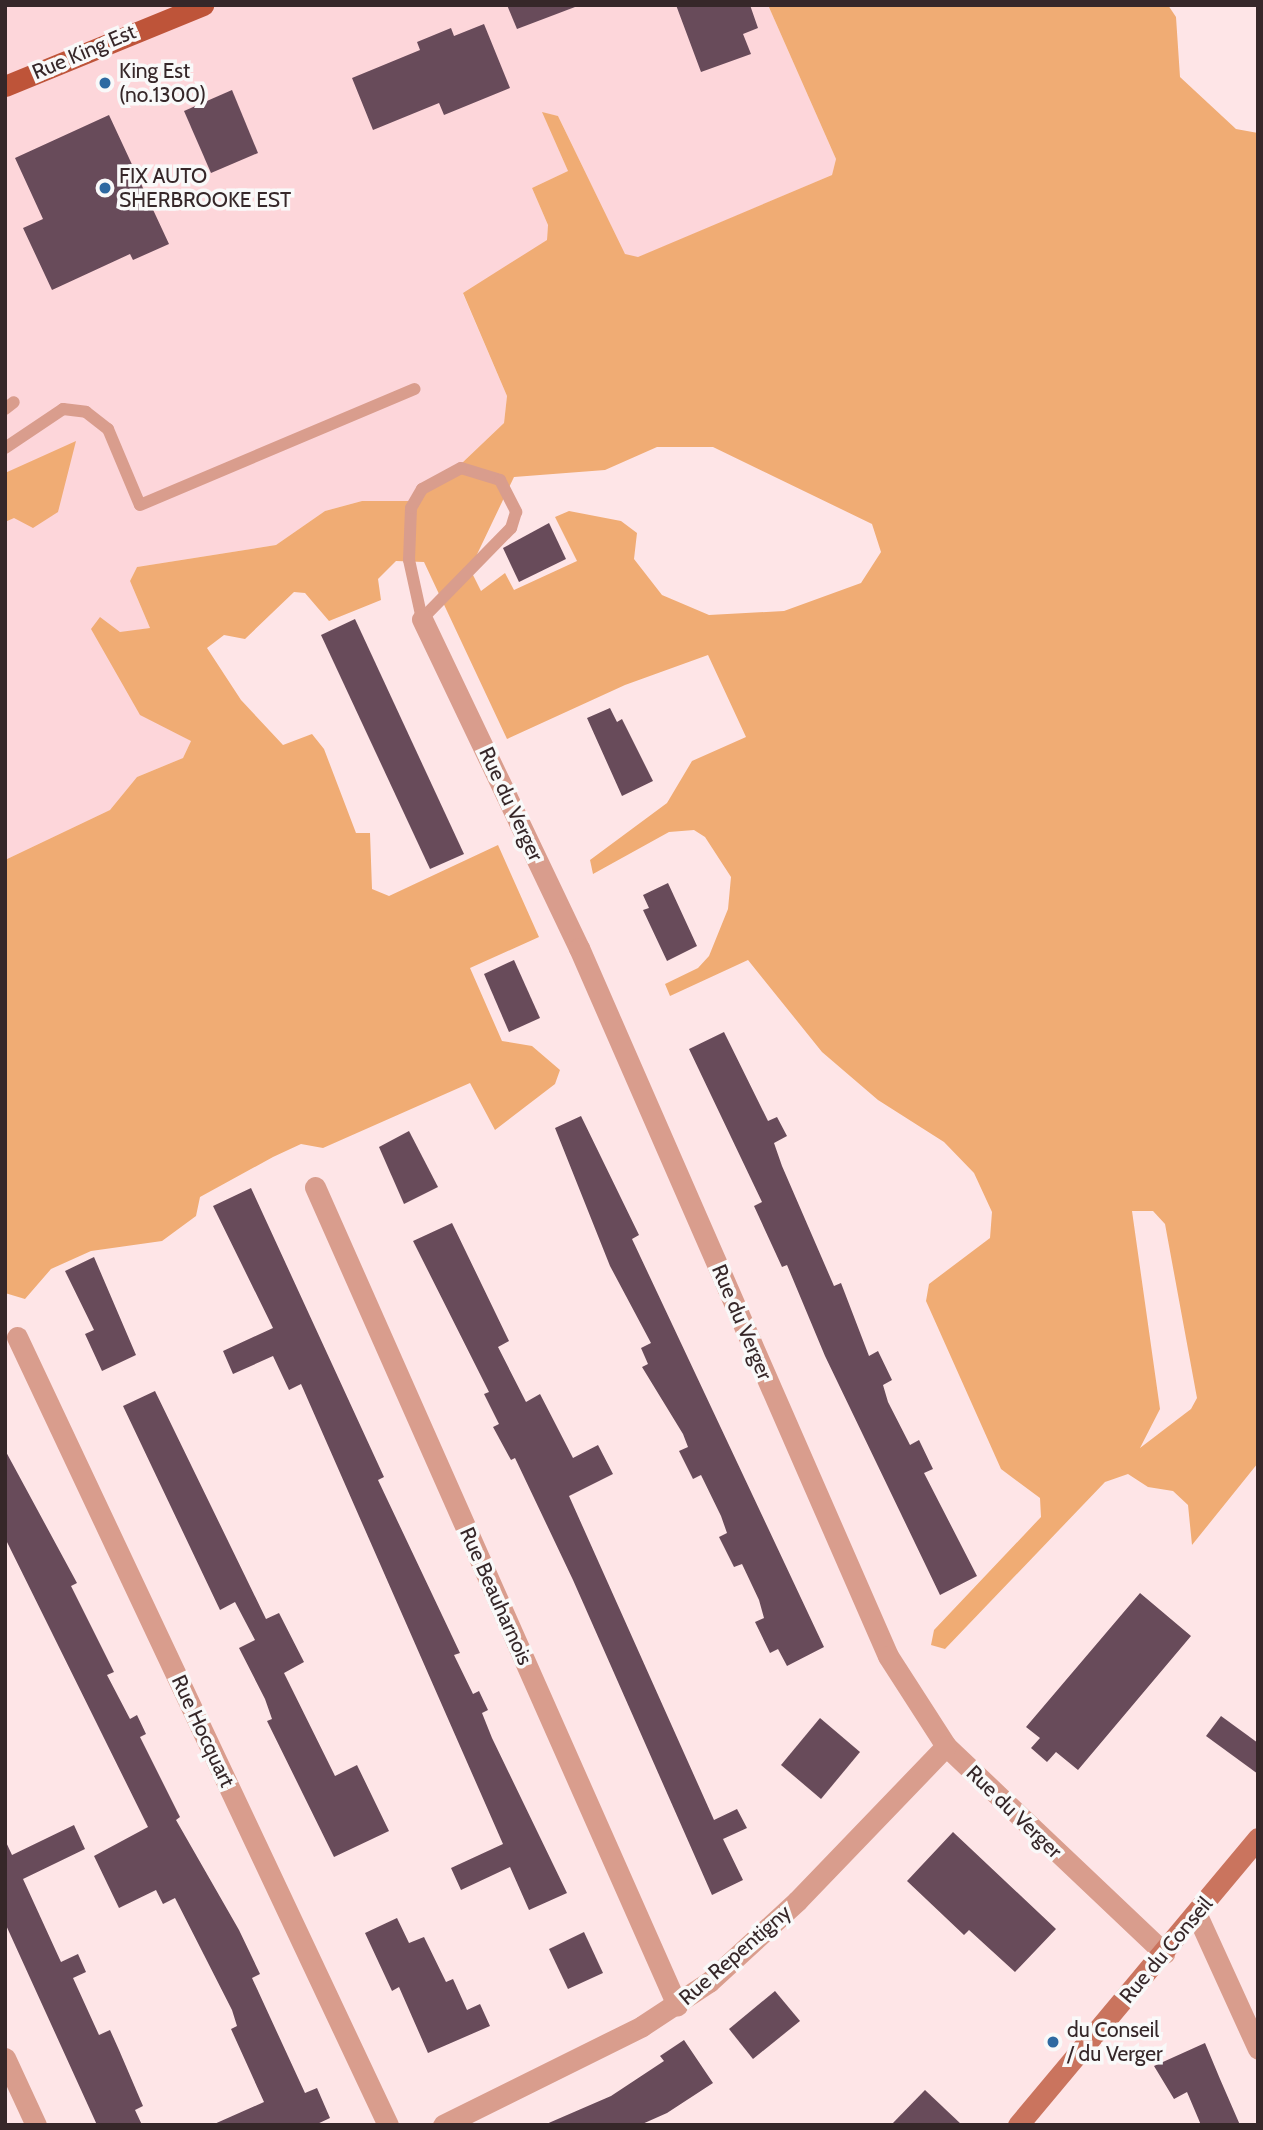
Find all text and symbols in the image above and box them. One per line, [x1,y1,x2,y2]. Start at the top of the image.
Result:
street label: Rue King Est [28,19,140,85]
place label: King Est (no.1300) [119,58,206,108]
marker: King Est (no.1300) [97,75,113,91]
place label: FIX AUTO SHERBROOKE EST [119,163,291,213]
marker: FIX AUTO SHERBROOKE EST [97,180,113,196]
street label: Rue du Verger [474,743,548,865]
street label: Rue du Verger [706,1260,778,1384]
street label: Rue Beauharnois [454,1523,538,1669]
street label: Rue Hocquart [166,1671,240,1791]
street label: Rue du Verger [961,1760,1067,1864]
street label: Rue du Conseil [1114,1892,1218,2008]
street label: Rue Repentigny [674,1900,796,2010]
place label: du Conseil / du Verger [1067,2017,1163,2067]
marker: du Conseil / du Verger [1045,2034,1061,2050]

